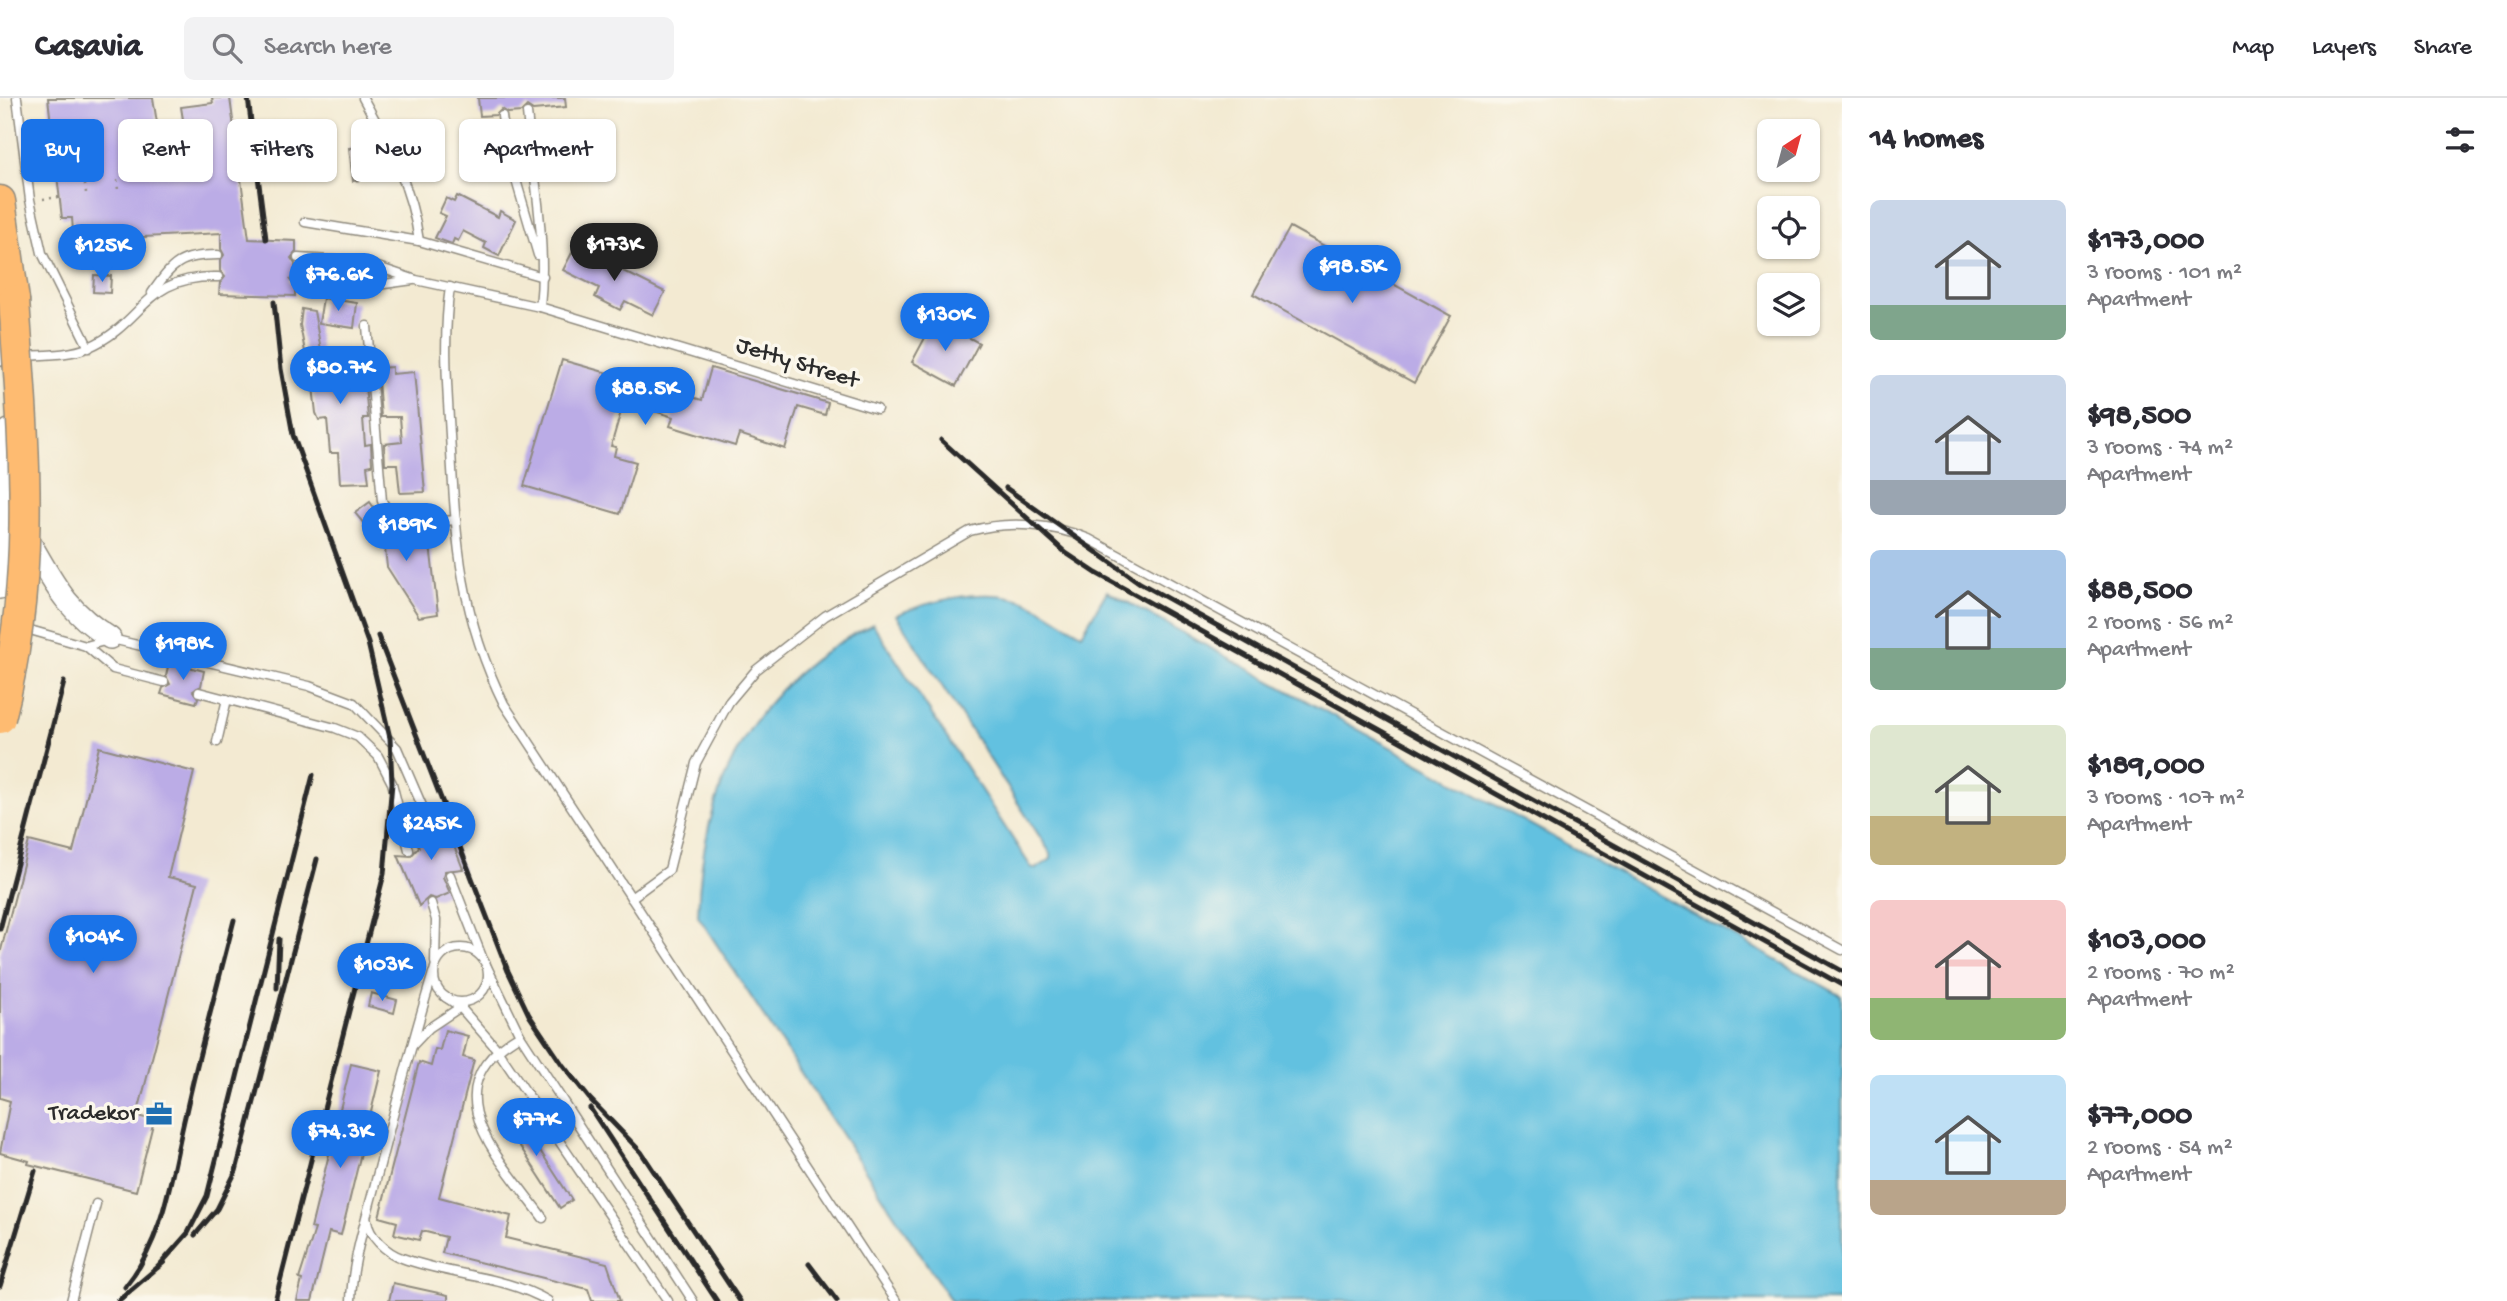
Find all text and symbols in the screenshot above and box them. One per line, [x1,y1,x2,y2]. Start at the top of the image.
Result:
search box [184,17,674,80]
text: Casavia [35,29,142,67]
icon: search [208,29,246,67]
text: Search here [264,33,392,64]
text: Map [2232,34,2274,63]
text: Layers [2312,34,2376,63]
text: Share [2414,34,2472,63]
chip: Buy [21,119,104,182]
chip: Rent [118,119,213,182]
chip: Filters [227,119,337,182]
chip: New [351,119,445,182]
chip: Apartment [459,119,616,182]
north arrow [1757,119,1820,182]
map controls [1757,119,1820,336]
icon: filters [2441,121,2479,159]
text: 14 homes [1870,123,1983,158]
button: locate [1757,196,1820,259]
pin: $173K [565,223,663,283]
pin: $125K [53,225,151,284]
text: $173,000 [2087,225,2204,260]
icon: home [1926,228,2010,312]
text: $173K [586,232,642,259]
text: $125K [74,233,130,260]
pin: $98.5K [1295,246,1409,305]
pin: $76.6K [281,254,395,313]
text: $98.5K [1319,254,1385,281]
text: 3 rooms · 101 m² [2087,260,2242,287]
text: $76.6K [305,262,371,289]
button: layers [1757,273,1820,336]
text: Apartment [2087,287,2191,314]
pin: $130K [896,294,994,353]
text: $130K [916,302,974,329]
street label: Jetty Street [732,332,864,397]
pin: $80.7K [283,346,397,406]
text: $80.7K [306,355,374,382]
pin: $88.5K [588,368,702,427]
text: $88.5K [611,376,679,403]
text: $98,500 [2087,400,2191,435]
icon: home [1926,403,2010,487]
text: 3 rooms · 74 m² [2087,435,2233,462]
text: Apartment [2087,462,2191,489]
pin: $189K [357,504,455,563]
text: $189K [378,512,434,539]
text: $88,500 [2087,575,2193,610]
icon: home [1926,578,2010,662]
text: 2 rooms · 56 m² [2087,610,2233,637]
pin: $198K [134,622,232,682]
text: $198K [155,631,211,658]
text: Apartment [2087,637,2191,664]
text: $189,000 [2087,750,2205,785]
icon: home [1926,753,2010,837]
text: 3 rooms · 107 m² [2087,785,2245,812]
pin: $245K [382,802,480,862]
text: $245K [402,811,460,838]
text: Apartment [2087,812,2191,839]
pin: $104K [44,916,142,975]
text: $104K [65,924,121,951]
text: $103,000 [2087,925,2206,960]
icon: home [1926,928,2010,1012]
pin: $103K [333,944,431,1003]
text: $103K [353,952,411,979]
text: 2 rooms · 70 m² [2087,960,2235,987]
text: Apartment [2087,987,2191,1014]
pin: $77K [495,1098,577,1158]
office icon: Tradekor [144,1099,174,1129]
place label: Tradekor [47,1100,141,1129]
text: $77,000 [2087,1100,2192,1135]
icon: home [1926,1103,2010,1187]
text: $77K [513,1107,559,1134]
pin: $74.3K [283,1110,397,1170]
text: $74.3K [307,1119,373,1146]
text: 2 rooms · 54 m² [2087,1135,2233,1162]
text: Apartment [2087,1162,2191,1189]

